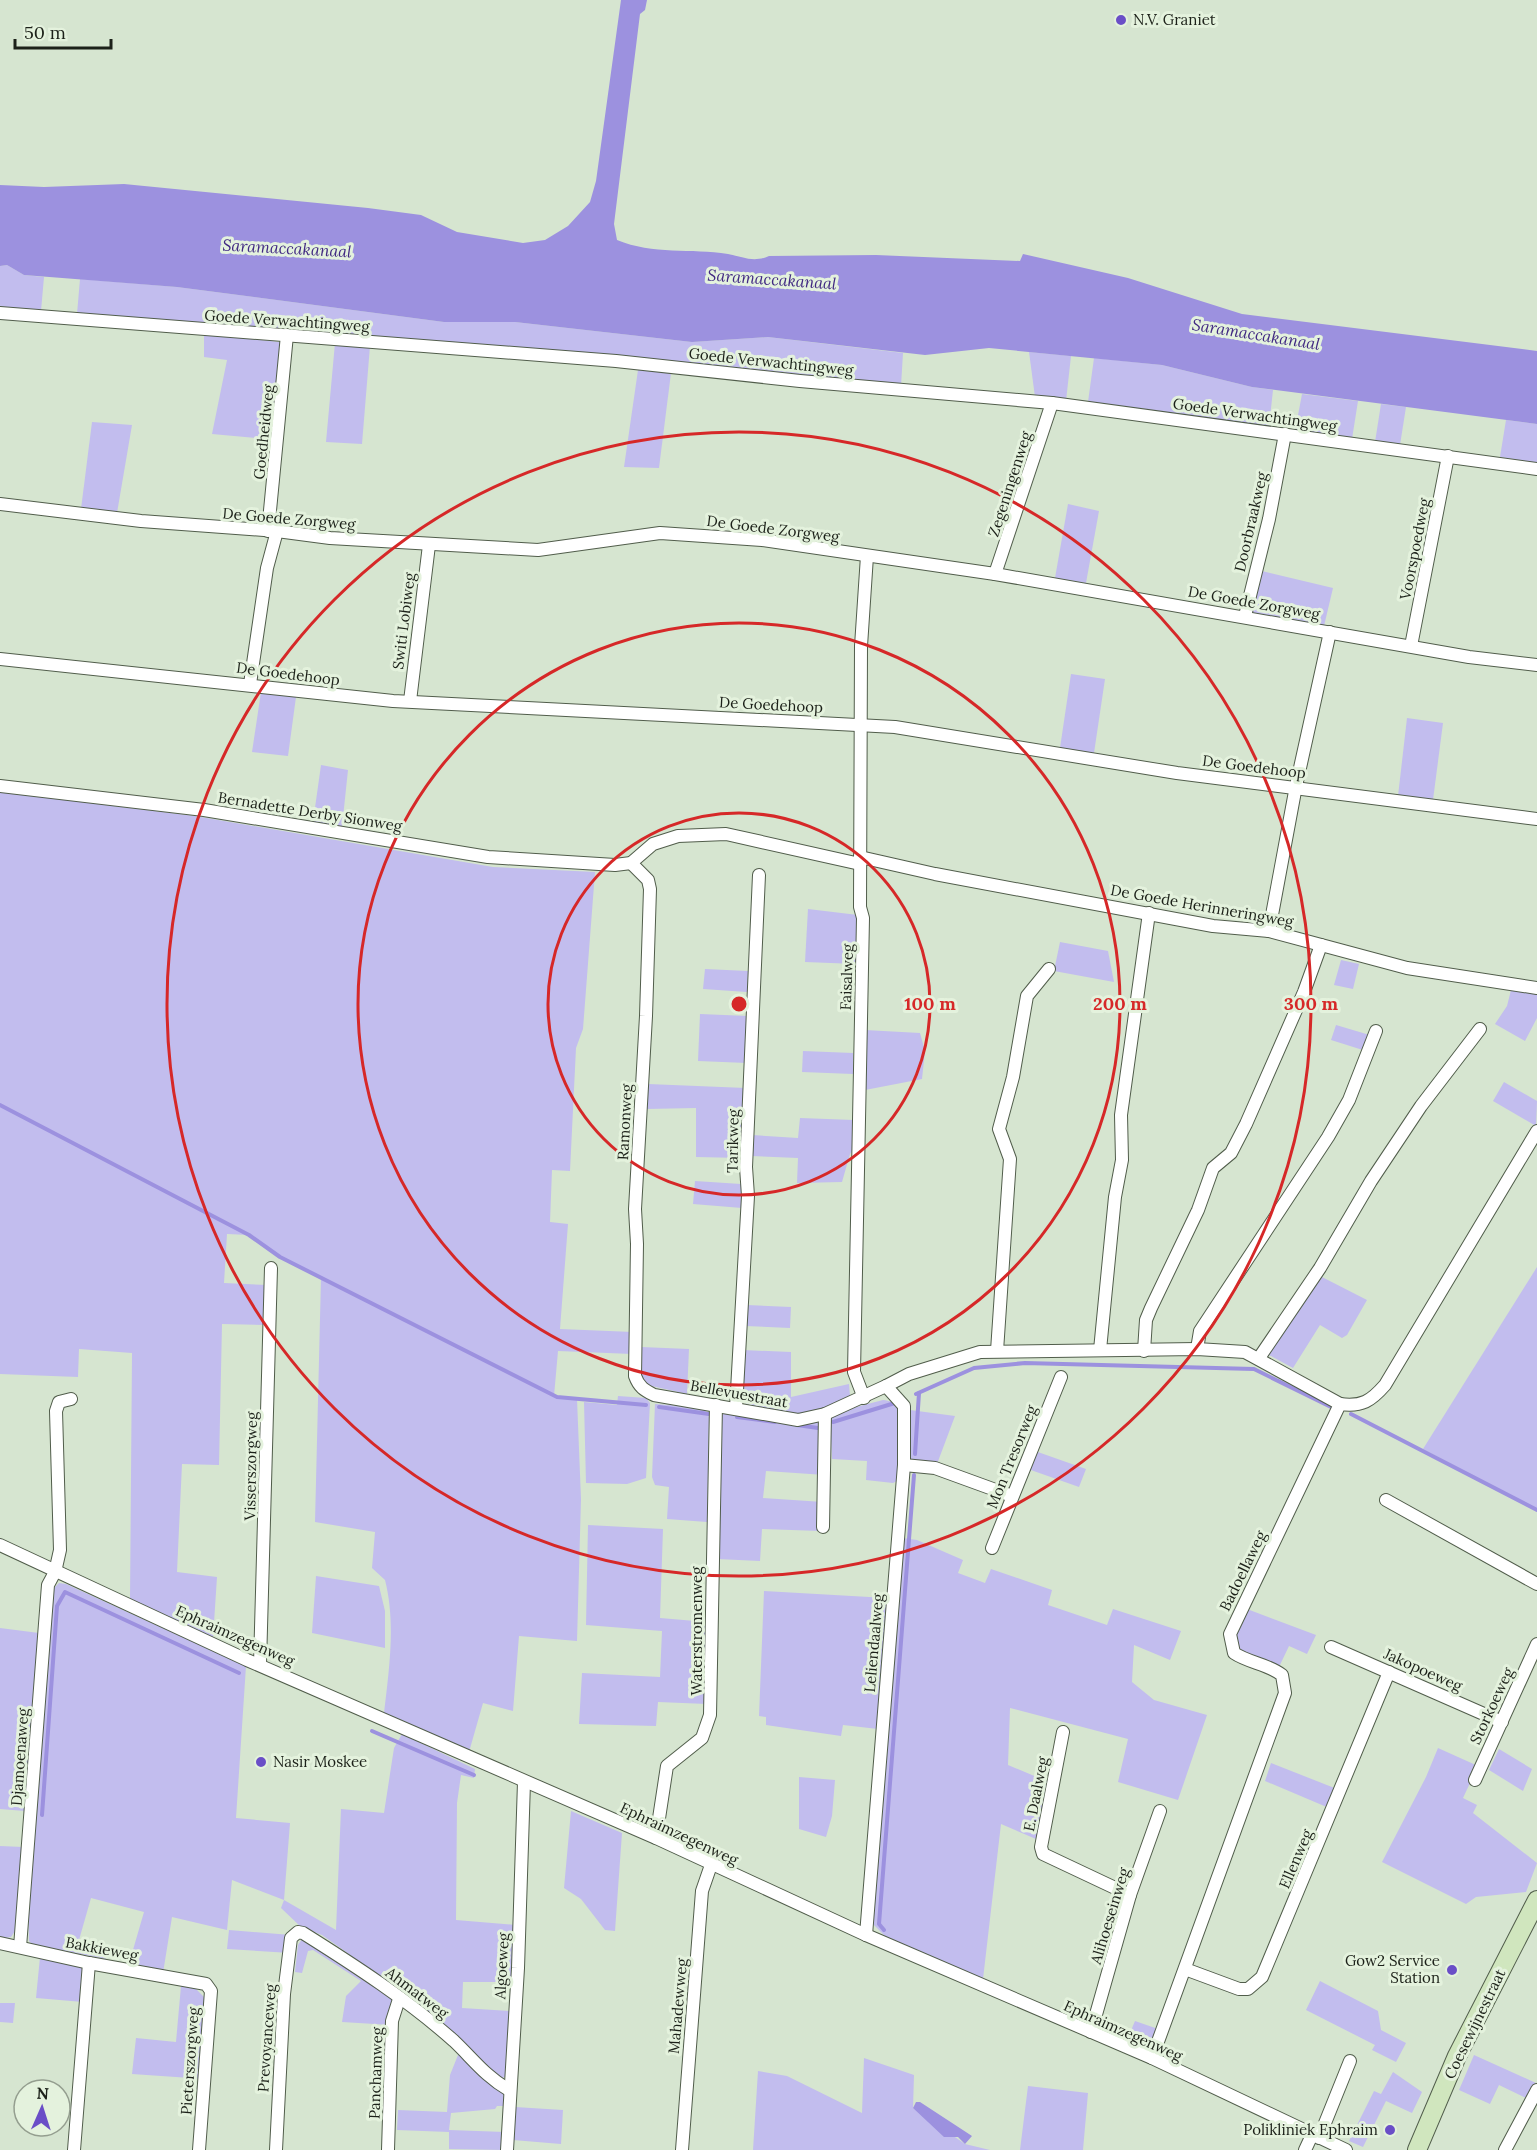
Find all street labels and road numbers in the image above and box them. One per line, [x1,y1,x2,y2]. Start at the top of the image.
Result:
street label: Goede Verwachtingweg [204,305,371,336]
street label: Goede Verwachtingweg [688,343,855,380]
street label: Goedheidweg [249,383,278,481]
street label: Goede Verwachtingweg [1172,394,1339,436]
street label: Zegeningenweg [984,428,1036,539]
street label: Doorbraakweg [1230,469,1271,574]
street label: Voorspoedweg [1395,496,1434,602]
street label: De Goede Zorgweg [222,503,357,534]
street label: De Goede Zorgweg [706,511,841,546]
street label: Switi Lobiweg [388,571,419,670]
street label: De Goede Zorgweg [1187,582,1322,624]
street label: De Goedehoop [235,658,341,689]
street label: De Goedehoop [719,692,824,717]
street label: De Goedehoop [1201,751,1307,782]
street label: Bernadette Derby Sionweg [217,788,404,836]
street label: De Goede Herinneringweg [1109,880,1296,931]
street label: Faisalweg [836,943,857,1011]
street label: Ramonweg [613,1083,636,1161]
street label: Tarikweg [722,1108,743,1173]
street label: Bellevuestraat [689,1376,790,1411]
street label: Mon Tresorweg [982,1402,1041,1511]
street label: Visserszorgweg [240,1411,261,1522]
street label: Badoellaweg [1215,1527,1270,1614]
street label: Waterstromenweg [687,1566,706,1695]
street label: Leliendaalweg [860,1592,887,1693]
street label: Ephraimzegenweg [173,1601,298,1671]
street label: Jakopoeweg [1380,1643,1466,1696]
street label: Storkoeweg [1466,1664,1518,1747]
street label: Djamoenaweg [7,1707,32,1807]
street label: E. Daalweg [1019,1754,1052,1833]
street label: Ephraimzegenweg [617,1798,742,1870]
street label: Ellenweg [1275,1826,1317,1891]
street label: Alihoeseinweg [1086,1865,1133,1967]
street label: Algoeweg [490,1931,513,2001]
street label: Bakkieweg [64,1932,141,1965]
street label: Mahadewweg [664,1957,691,2055]
street label: Ahmatweg [381,1962,453,2023]
street label: Coesewijnestraat [1440,1965,1509,2082]
street label: Prevoyanceweg [253,1982,280,2093]
street label: Ephraimzegenweg [1061,1996,1186,2066]
street label: Pieterszorgweg [176,2006,203,2116]
street label: Panchamweg [364,2026,387,2119]

